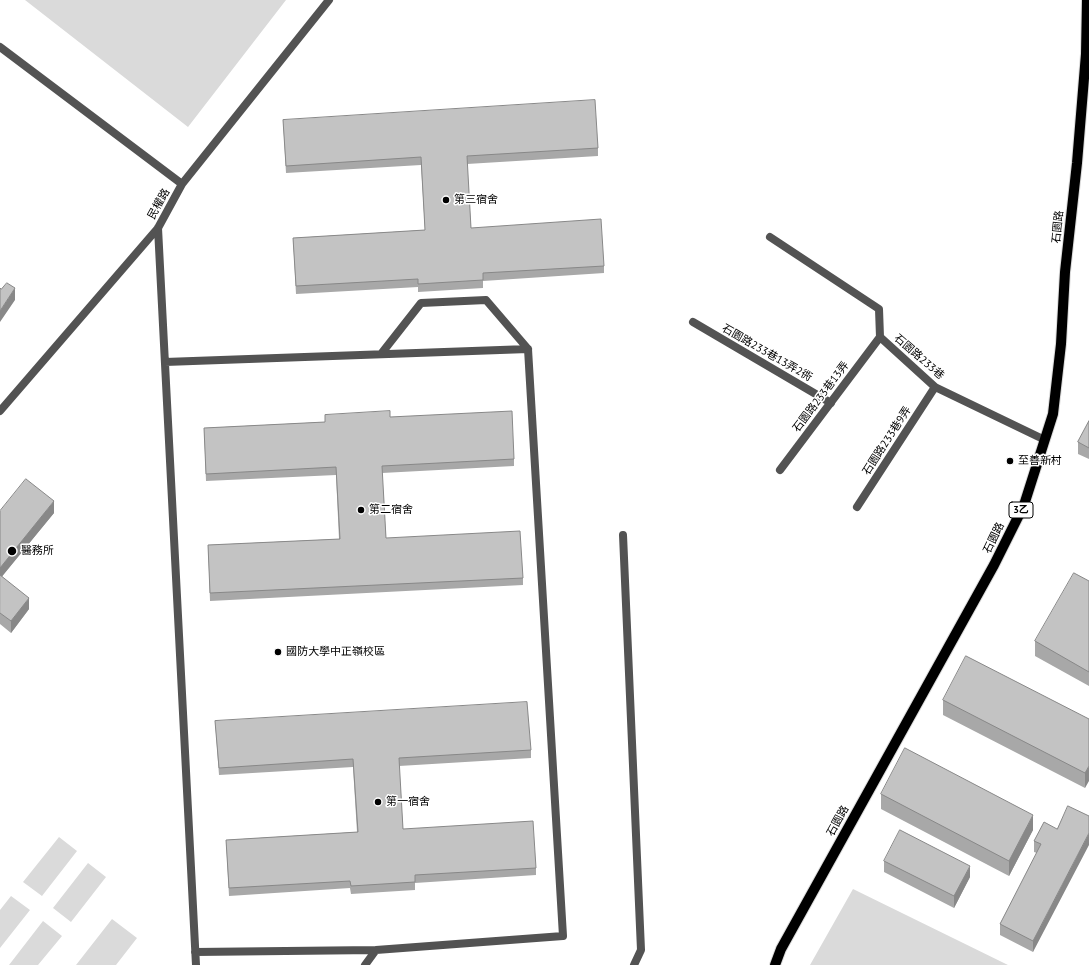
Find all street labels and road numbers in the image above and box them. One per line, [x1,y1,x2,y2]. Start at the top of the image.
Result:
street label: 民權路 [145,186,173,222]
street label: 石園路 [1050,210,1066,244]
street label: 石園路233巷13弄2衖 [720,322,814,384]
street label: 石園路233巷 [891,332,947,382]
street label: 石園路233巷13弄 [790,359,852,435]
street label: 石園路233巷9弄 [860,404,914,478]
road number: 3乙 [1009,502,1033,518]
street label: 石園路 [981,520,1007,556]
street label: 石園路 [824,803,852,839]

